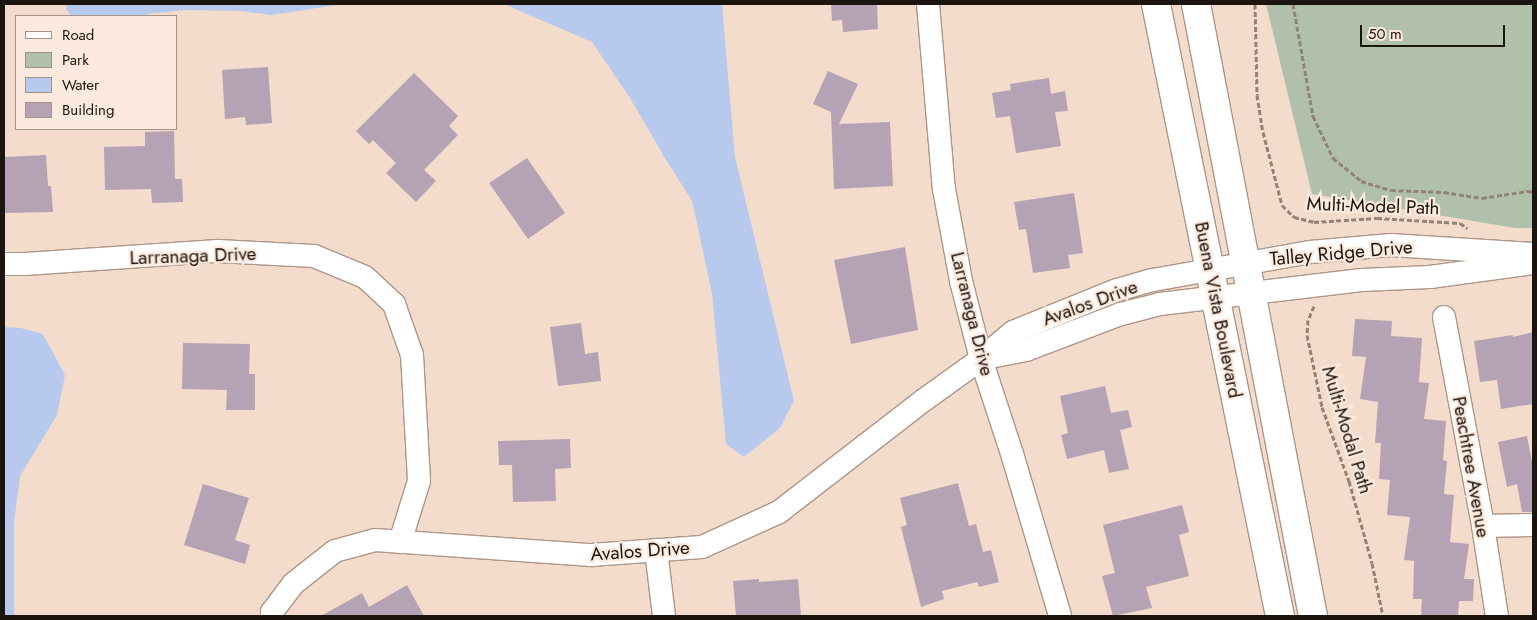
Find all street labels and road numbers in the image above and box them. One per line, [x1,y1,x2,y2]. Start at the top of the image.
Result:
street label: Multi-Model Path [1306,192,1440,220]
street label: Buena Vista Boulevard [1190,220,1246,400]
street label: Talley Ridge Drive [1269,235,1413,271]
street label: Larranaga Drive [129,242,257,270]
street label: Larranaga Drive [946,250,998,378]
street label: Avalos Drive [1039,275,1141,331]
street label: Multi-Modal Path [1317,363,1377,497]
street label: Peachtree Avenue [1447,395,1495,539]
street label: Avalos Drive [590,536,690,566]

